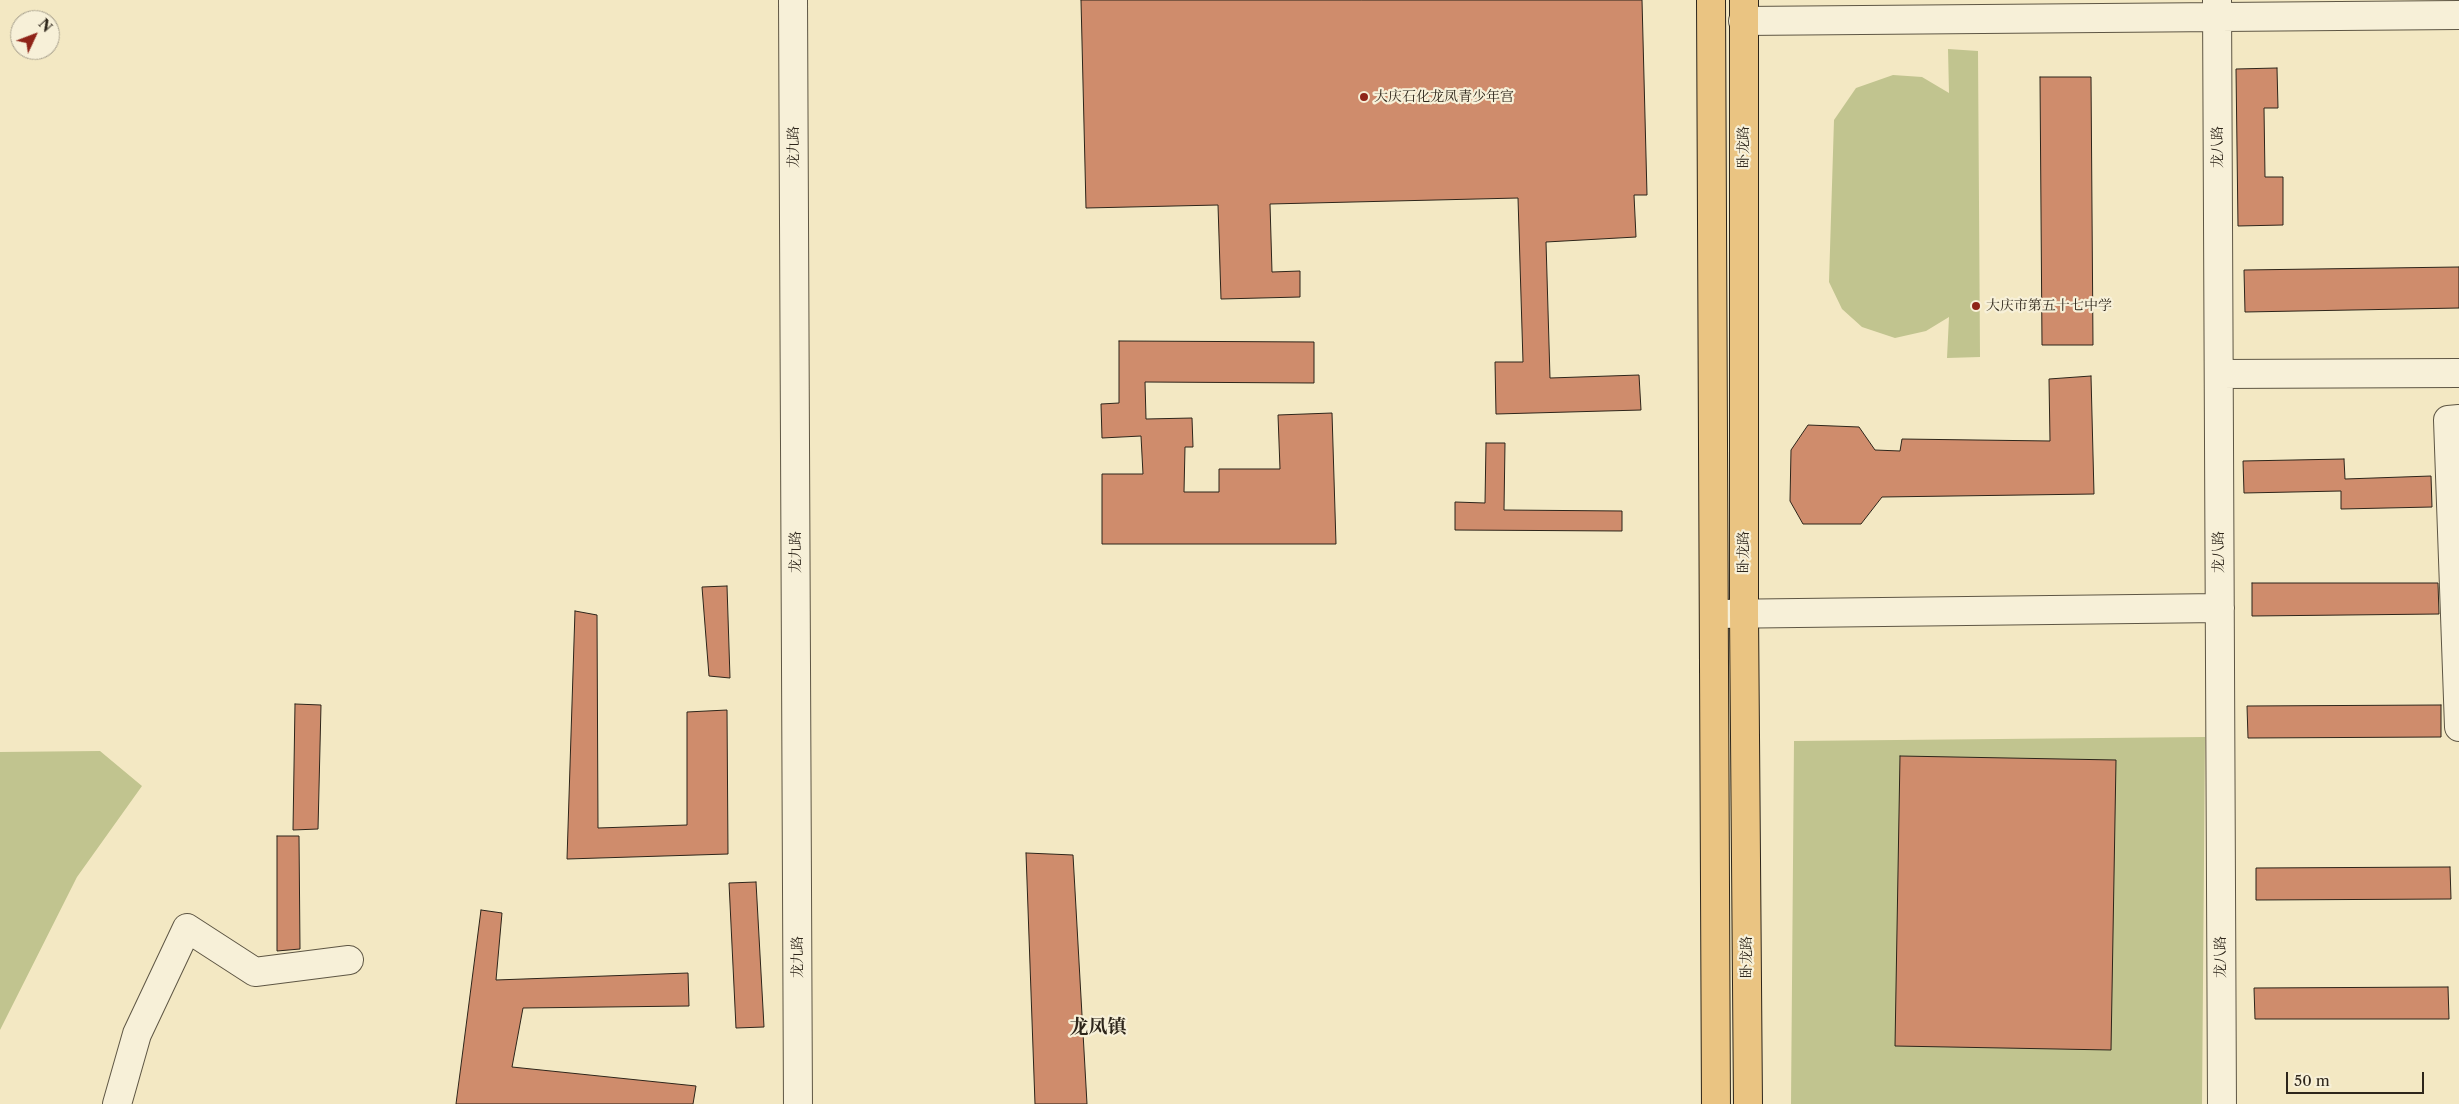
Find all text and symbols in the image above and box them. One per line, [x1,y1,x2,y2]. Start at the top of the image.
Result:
north arrow [10,10,60,60]
text: N [35,15,56,36]
place label: 大庆石化龙凤青少年宫 [1374,89,1514,105]
marker: 大庆石化龙凤青少年宫 [1358,91,1370,103]
street label: 龙九路 [786,126,802,168]
street label: 卧龙路 [1736,126,1752,168]
street label: 龙八路 [2210,126,2226,168]
place label: 大庆市第五十七中学 [1986,298,2112,314]
marker: 大庆市第五十七中学 [1970,300,1982,312]
street label: 龙九路 [788,531,804,573]
street label: 卧龙路 [1736,531,1752,573]
street label: 龙八路 [2211,531,2227,573]
street label: 龙九路 [790,936,806,978]
street label: 卧龙路 [1739,936,1755,978]
street label: 龙八路 [2213,936,2229,978]
district label: 龙凤镇 [1070,1017,1126,1039]
scale bar [2289,1062,2426,1094]
text: 50 m [2294,1071,2330,1090]

